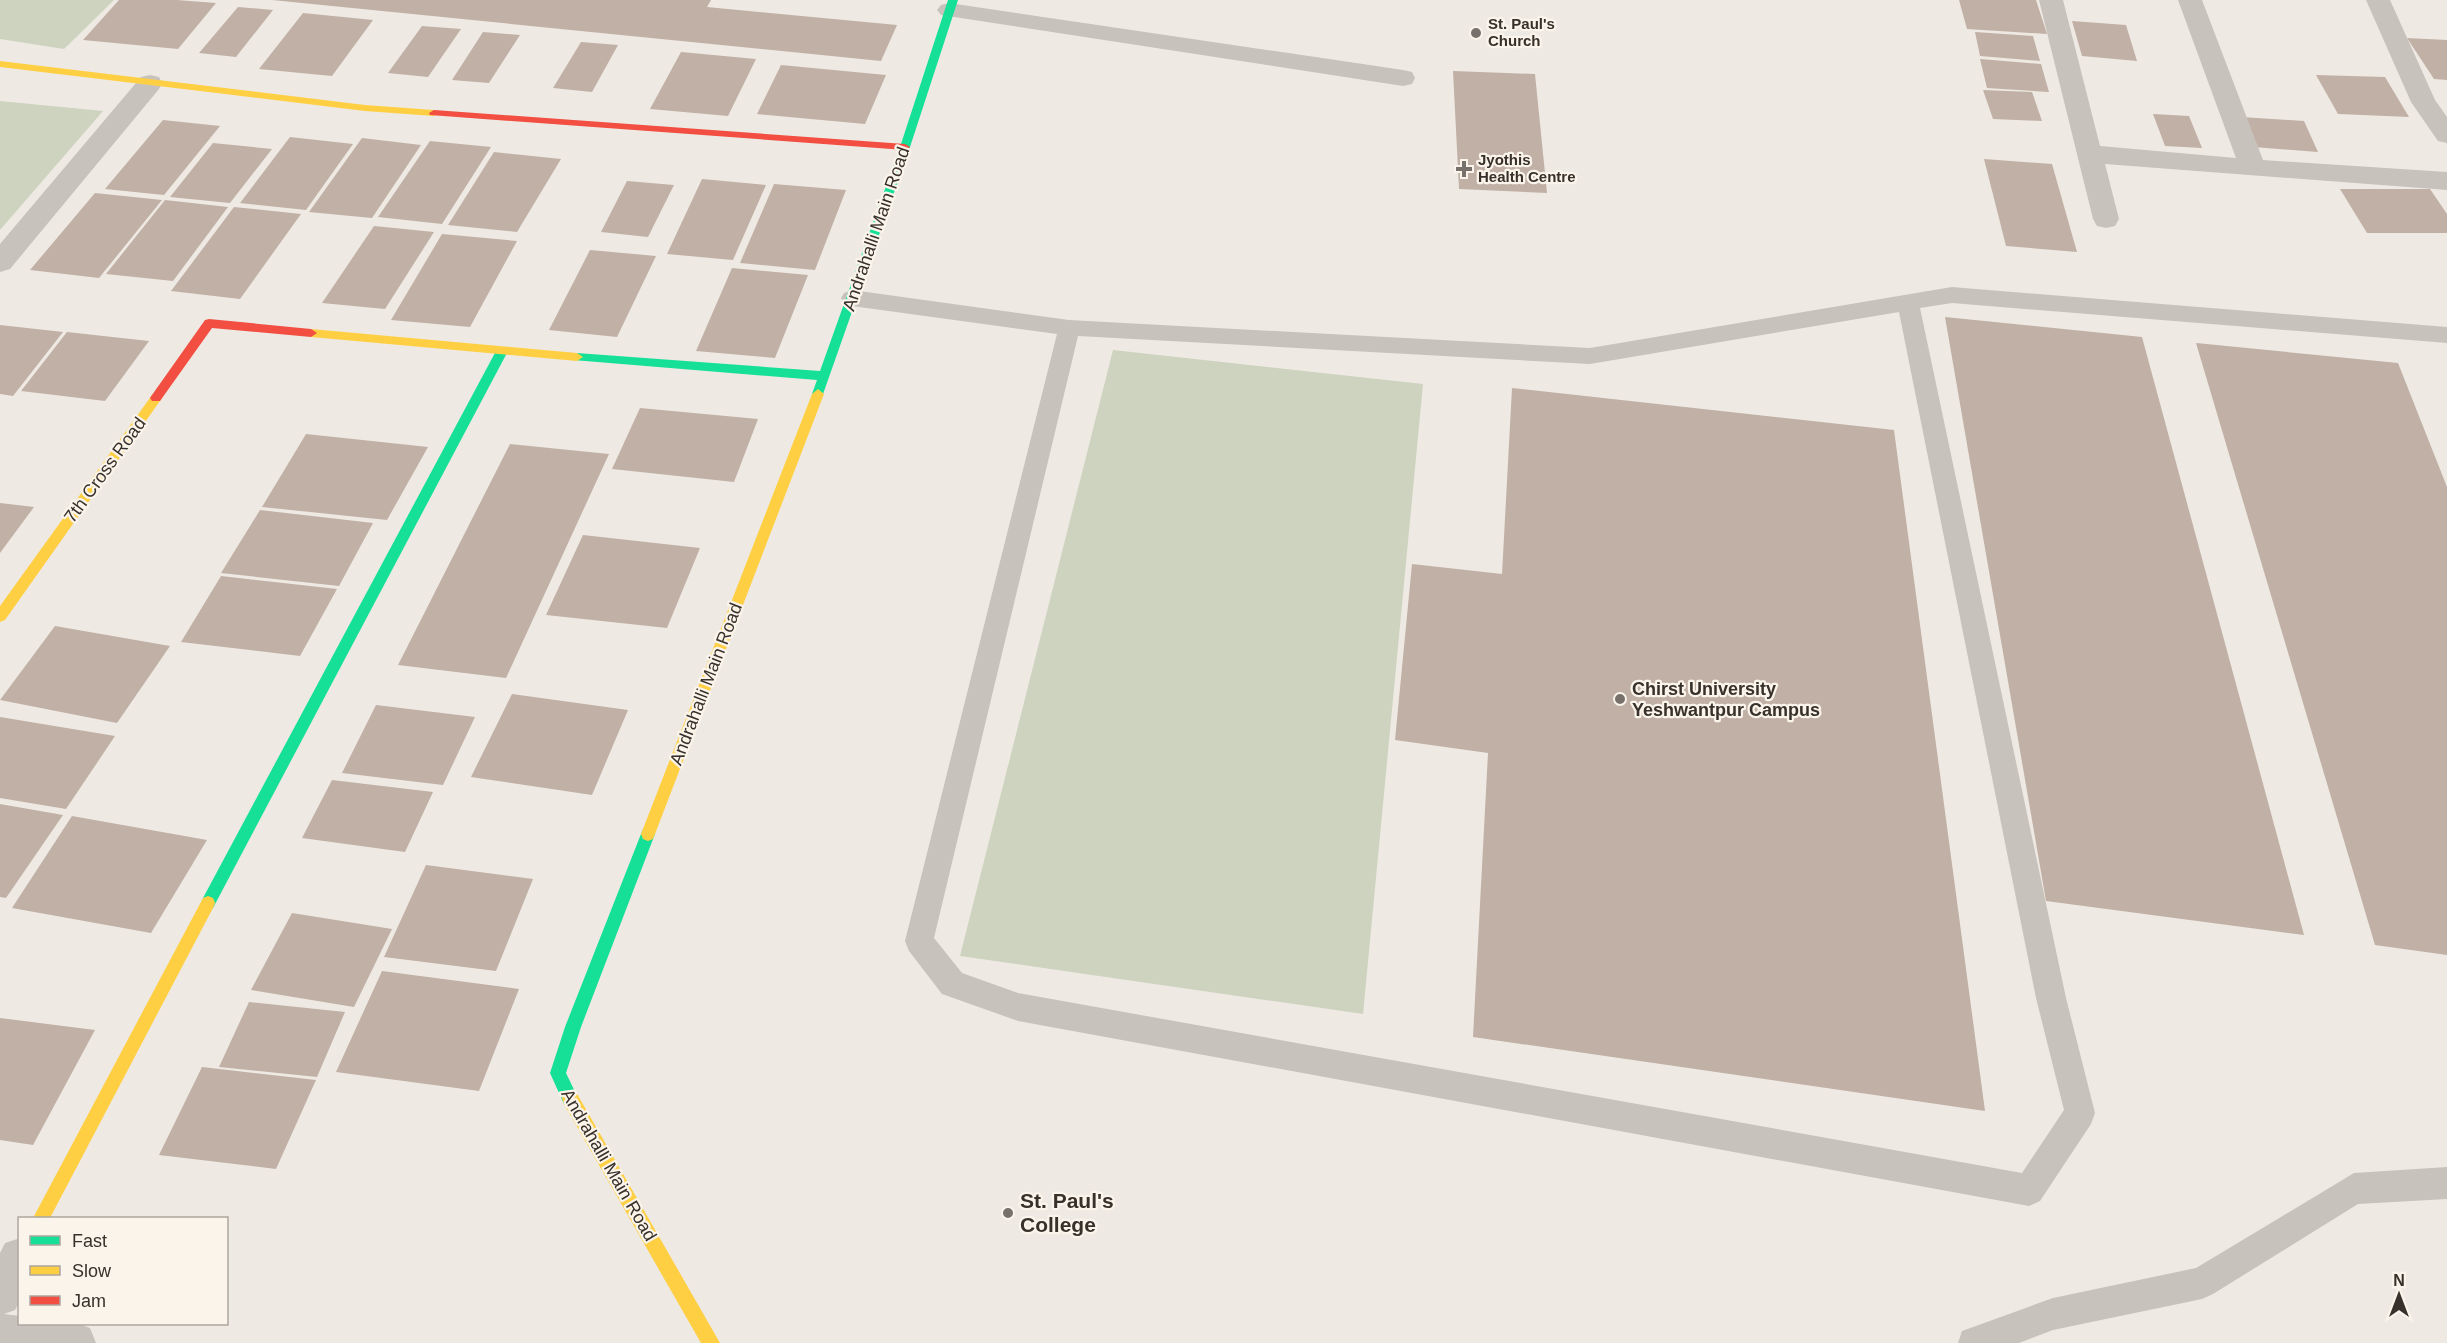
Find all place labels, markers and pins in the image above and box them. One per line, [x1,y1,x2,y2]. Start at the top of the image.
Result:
place label: St. Paul's Church [1488,15,1555,49]
marker: St. Paul's Church [1469,26,1483,40]
place label: Jyothis Health Centre [1478,151,1576,185]
marker: Jyothis Health Centre [1455,160,1473,178]
place label: Chirst University Yeshwantpur Campus [1632,679,1820,720]
marker: Chirst University Yeshwantpur Campus [1613,692,1627,706]
place label: St. Paul's College [1020,1189,1114,1236]
marker: St. Paul's College [1001,1206,1015,1220]

